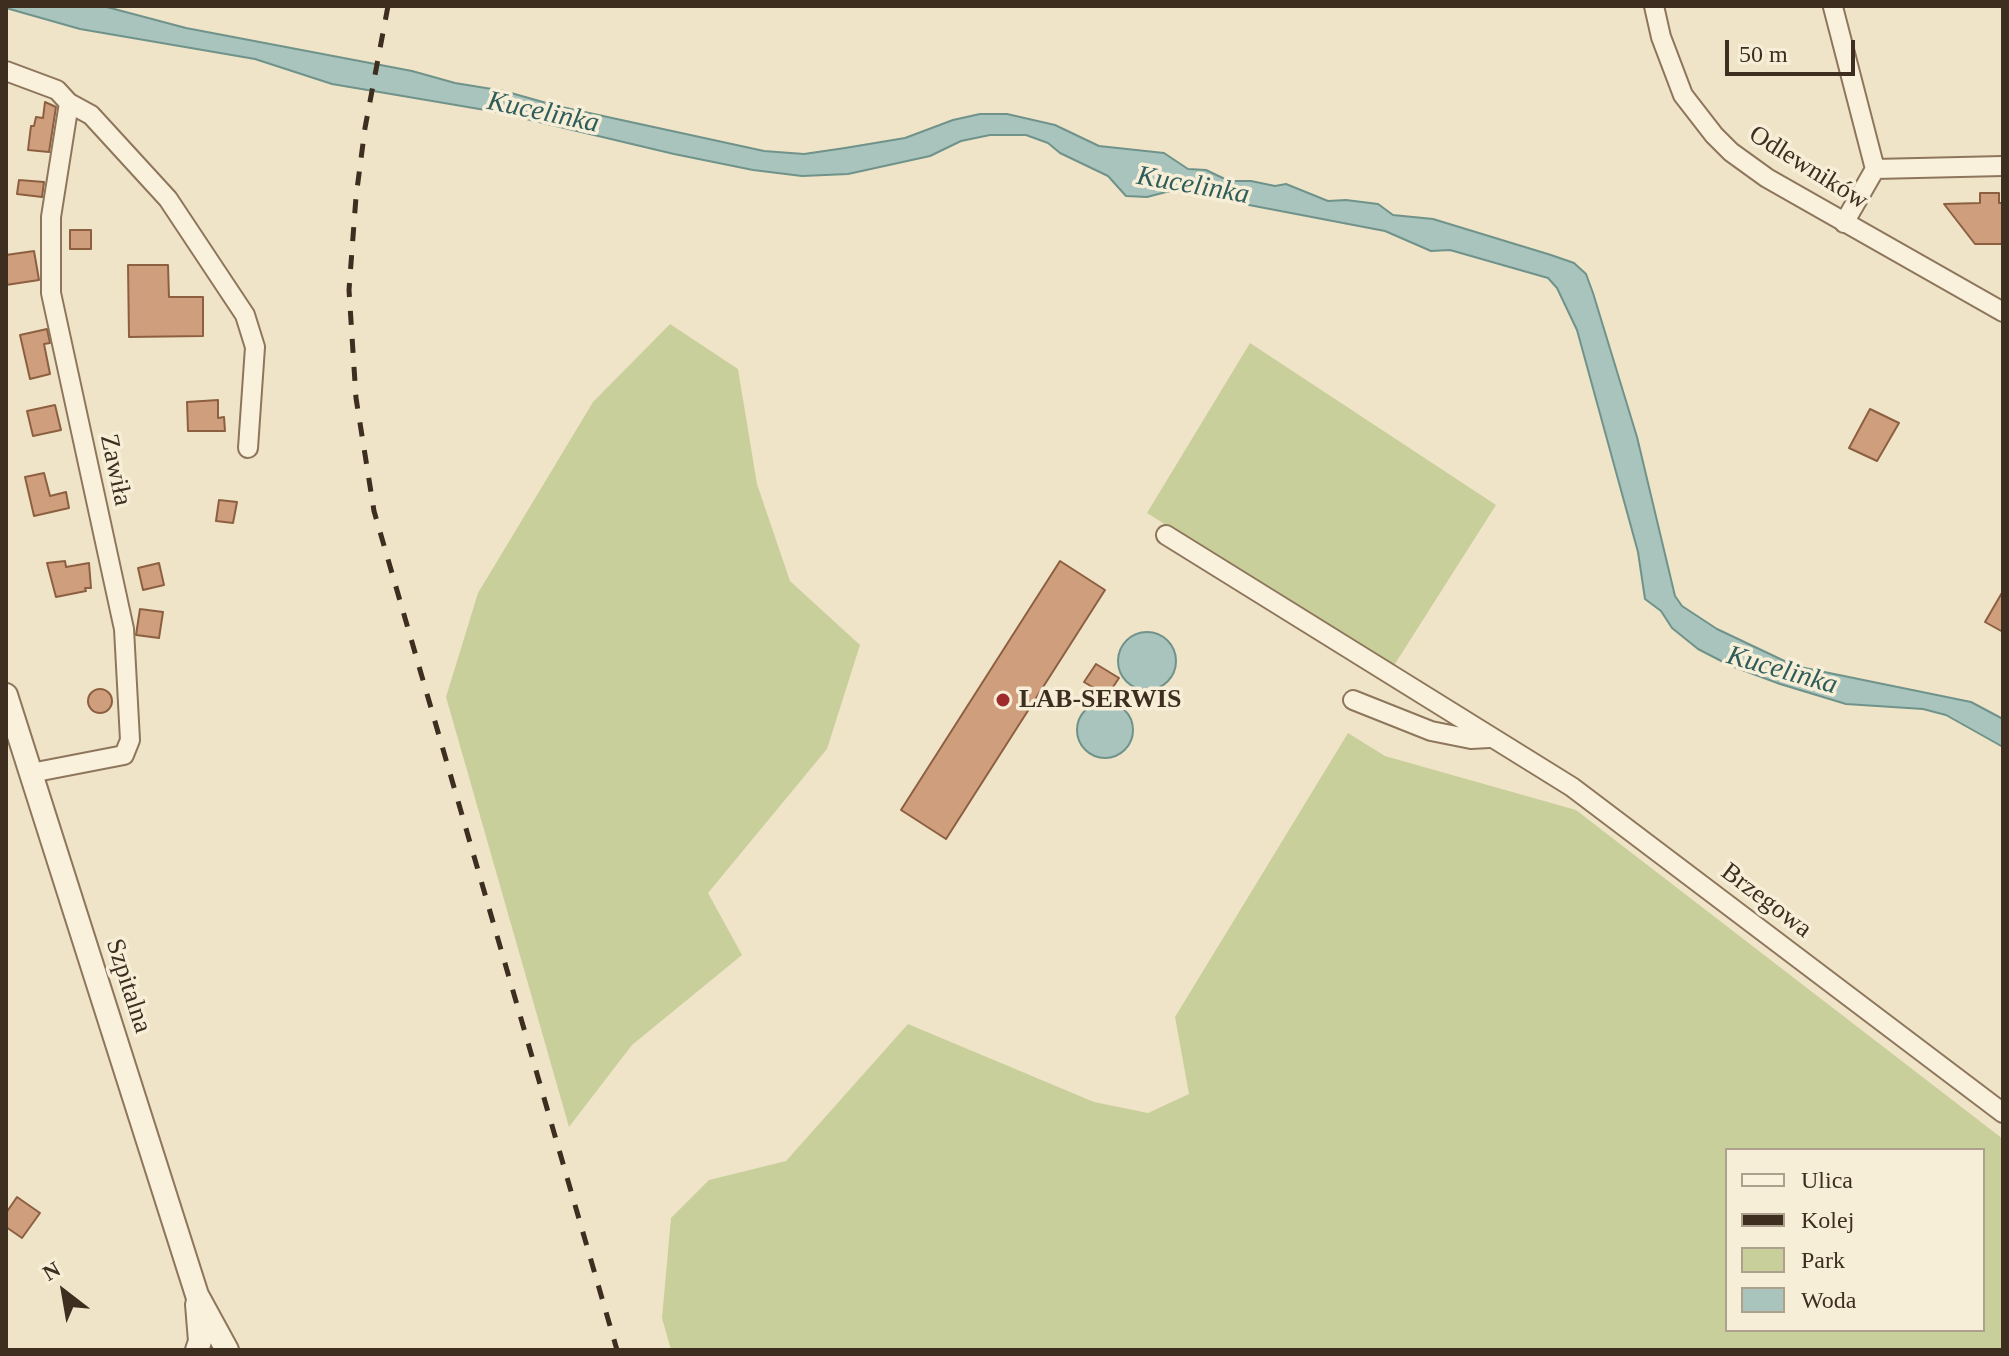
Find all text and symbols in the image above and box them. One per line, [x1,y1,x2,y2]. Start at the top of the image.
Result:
scale bar [1729,24,1859,74]
text: 50 m [1739,41,1788,67]
water label: Kucelinka [484,85,602,141]
street label: Odlewników [1743,119,1873,217]
water label: Kucelinka [1134,160,1252,212]
street label: Zawiła [92,431,138,509]
water label: Kucelinka [1723,639,1841,703]
place label: LAB-SERWIS [1019,684,1181,716]
marker: LAB-SERWIS [994,691,1012,709]
street label: Brzegowa [1715,857,1817,945]
street label: Szpitalna [98,935,158,1037]
legend [1725,1148,1985,1332]
text: Ulica [1801,1167,1853,1193]
text: Kolej [1801,1207,1854,1233]
text: Park [1801,1247,1845,1273]
north arrow [24,1252,104,1332]
text: N [38,1256,65,1286]
text: Woda [1801,1287,1856,1313]

